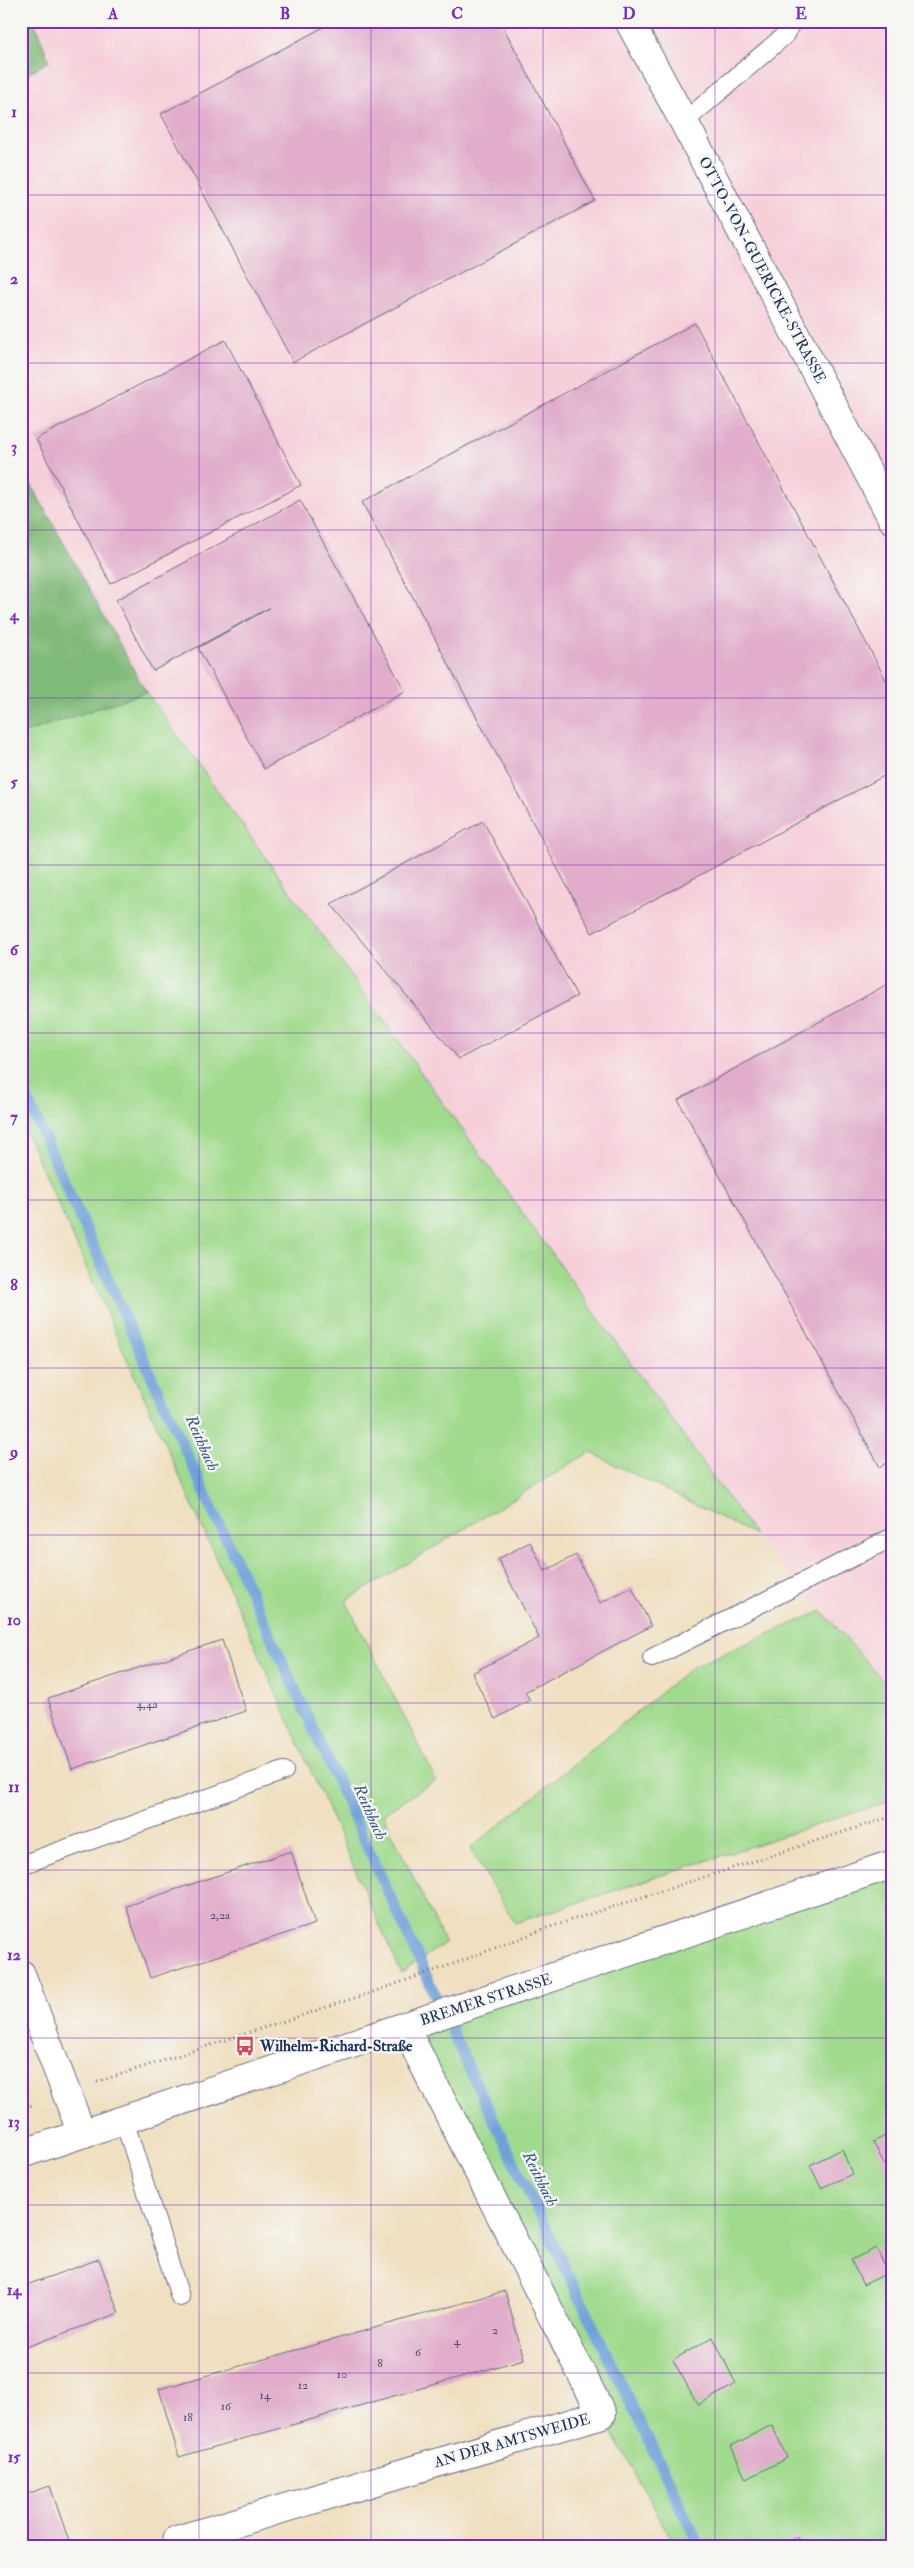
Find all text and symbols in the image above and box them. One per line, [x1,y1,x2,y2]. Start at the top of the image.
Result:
text: A [107,4,119,24]
text: B [280,4,290,24]
text: C [451,4,463,24]
text: D [622,4,636,24]
text: E [795,4,807,24]
text: 1 [11,102,17,122]
street label: OTTO-VON-GUERICKE-STRASSE [694,153,830,387]
text: 2 [10,269,18,289]
text: 3 [11,437,17,457]
text: 4 [9,605,20,625]
text: 5 [10,772,18,792]
text: 6 [10,940,20,960]
text: 7 [10,1107,18,1127]
text: 8 [10,1275,18,1295]
water label: Reithbach [180,1411,223,1474]
text: 9 [8,1442,18,1462]
text: 10 [7,1610,21,1630]
house number: 4,4a [136,1697,159,1712]
text: 11 [8,1777,20,1797]
water label: Reithbach [348,1780,391,1843]
house number: 2,2a [210,1908,231,1923]
text: 12 [7,1945,21,1965]
street label: BREMER STRASSE [418,1970,555,2030]
bus stop icon: Wilhelm-Richard-Straße [234,2035,256,2057]
place label: Wilhelm-Richard-Straße [259,2037,413,2056]
text: 13 [8,2112,20,2132]
water label: Reithbach [518,2147,562,2210]
text: 14 [7,2280,23,2300]
house number: 2 [492,2323,498,2338]
house number: 4 [454,2334,461,2349]
house number: 6 [415,2345,422,2360]
house number: 8 [377,2356,383,2371]
house number: 10 [337,2367,347,2382]
house number: 12 [298,2378,308,2393]
house number: 14 [260,2388,271,2403]
house number: 16 [221,2399,232,2414]
house number: 18 [183,2410,193,2425]
street label: AN DER AMTSWEIDE [431,2410,592,2473]
text: 15 [8,2447,21,2467]

